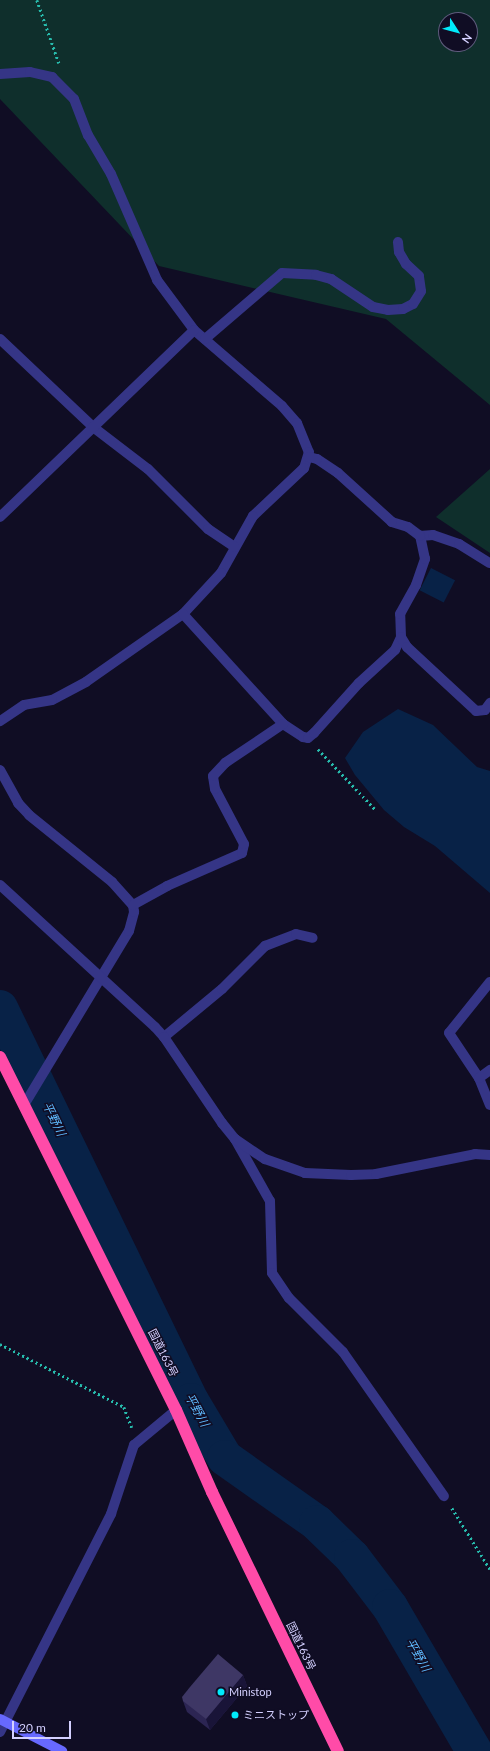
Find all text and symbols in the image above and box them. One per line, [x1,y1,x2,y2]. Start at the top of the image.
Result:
north arrow [438,12,478,52]
text: N [460,32,475,46]
water label: 平野川 [40,1100,68,1138]
street label: 国道163号 [145,1327,181,1379]
water label: 平野川 [182,1391,212,1429]
street label: 国道163号 [284,1620,318,1672]
water label: 平野川 [403,1636,433,1674]
place label: Ministop [229,1685,272,1699]
marker: Ministop [216,1687,226,1697]
place label: ミニストップ [243,1708,309,1722]
marker: ミニストップ [230,1710,240,1720]
scale bar [14,1713,73,1739]
text: 20 m [19,1720,46,1735]

